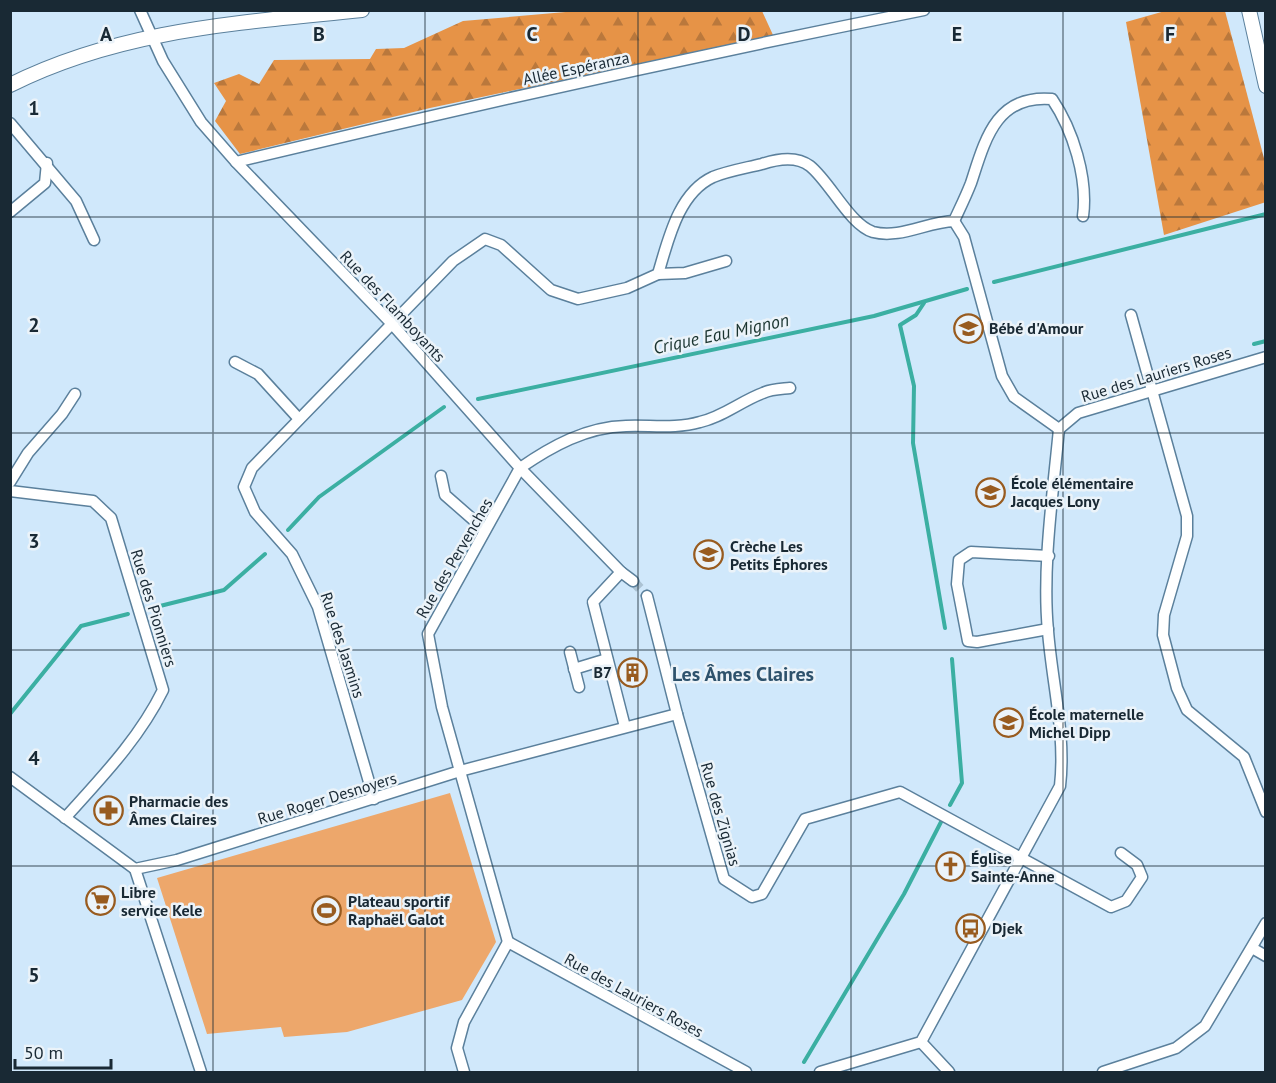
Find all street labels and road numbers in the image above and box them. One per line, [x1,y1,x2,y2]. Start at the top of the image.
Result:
street label: Allée Espéranza [521,47,631,89]
street label: Rue des Flamboyants [336,246,450,366]
street label: Rue des Lauriers Roses [1079,342,1234,406]
street label: Rue des Pervenches [412,494,497,622]
street label: Rue des Pionniers [127,547,181,670]
street label: Rue des Jasmins [316,589,370,701]
street label: Rue des Zignias [697,760,745,868]
street label: Rue Roger Desnoyers [255,767,399,829]
street label: Rue des Lauriers Roses [561,948,707,1042]

